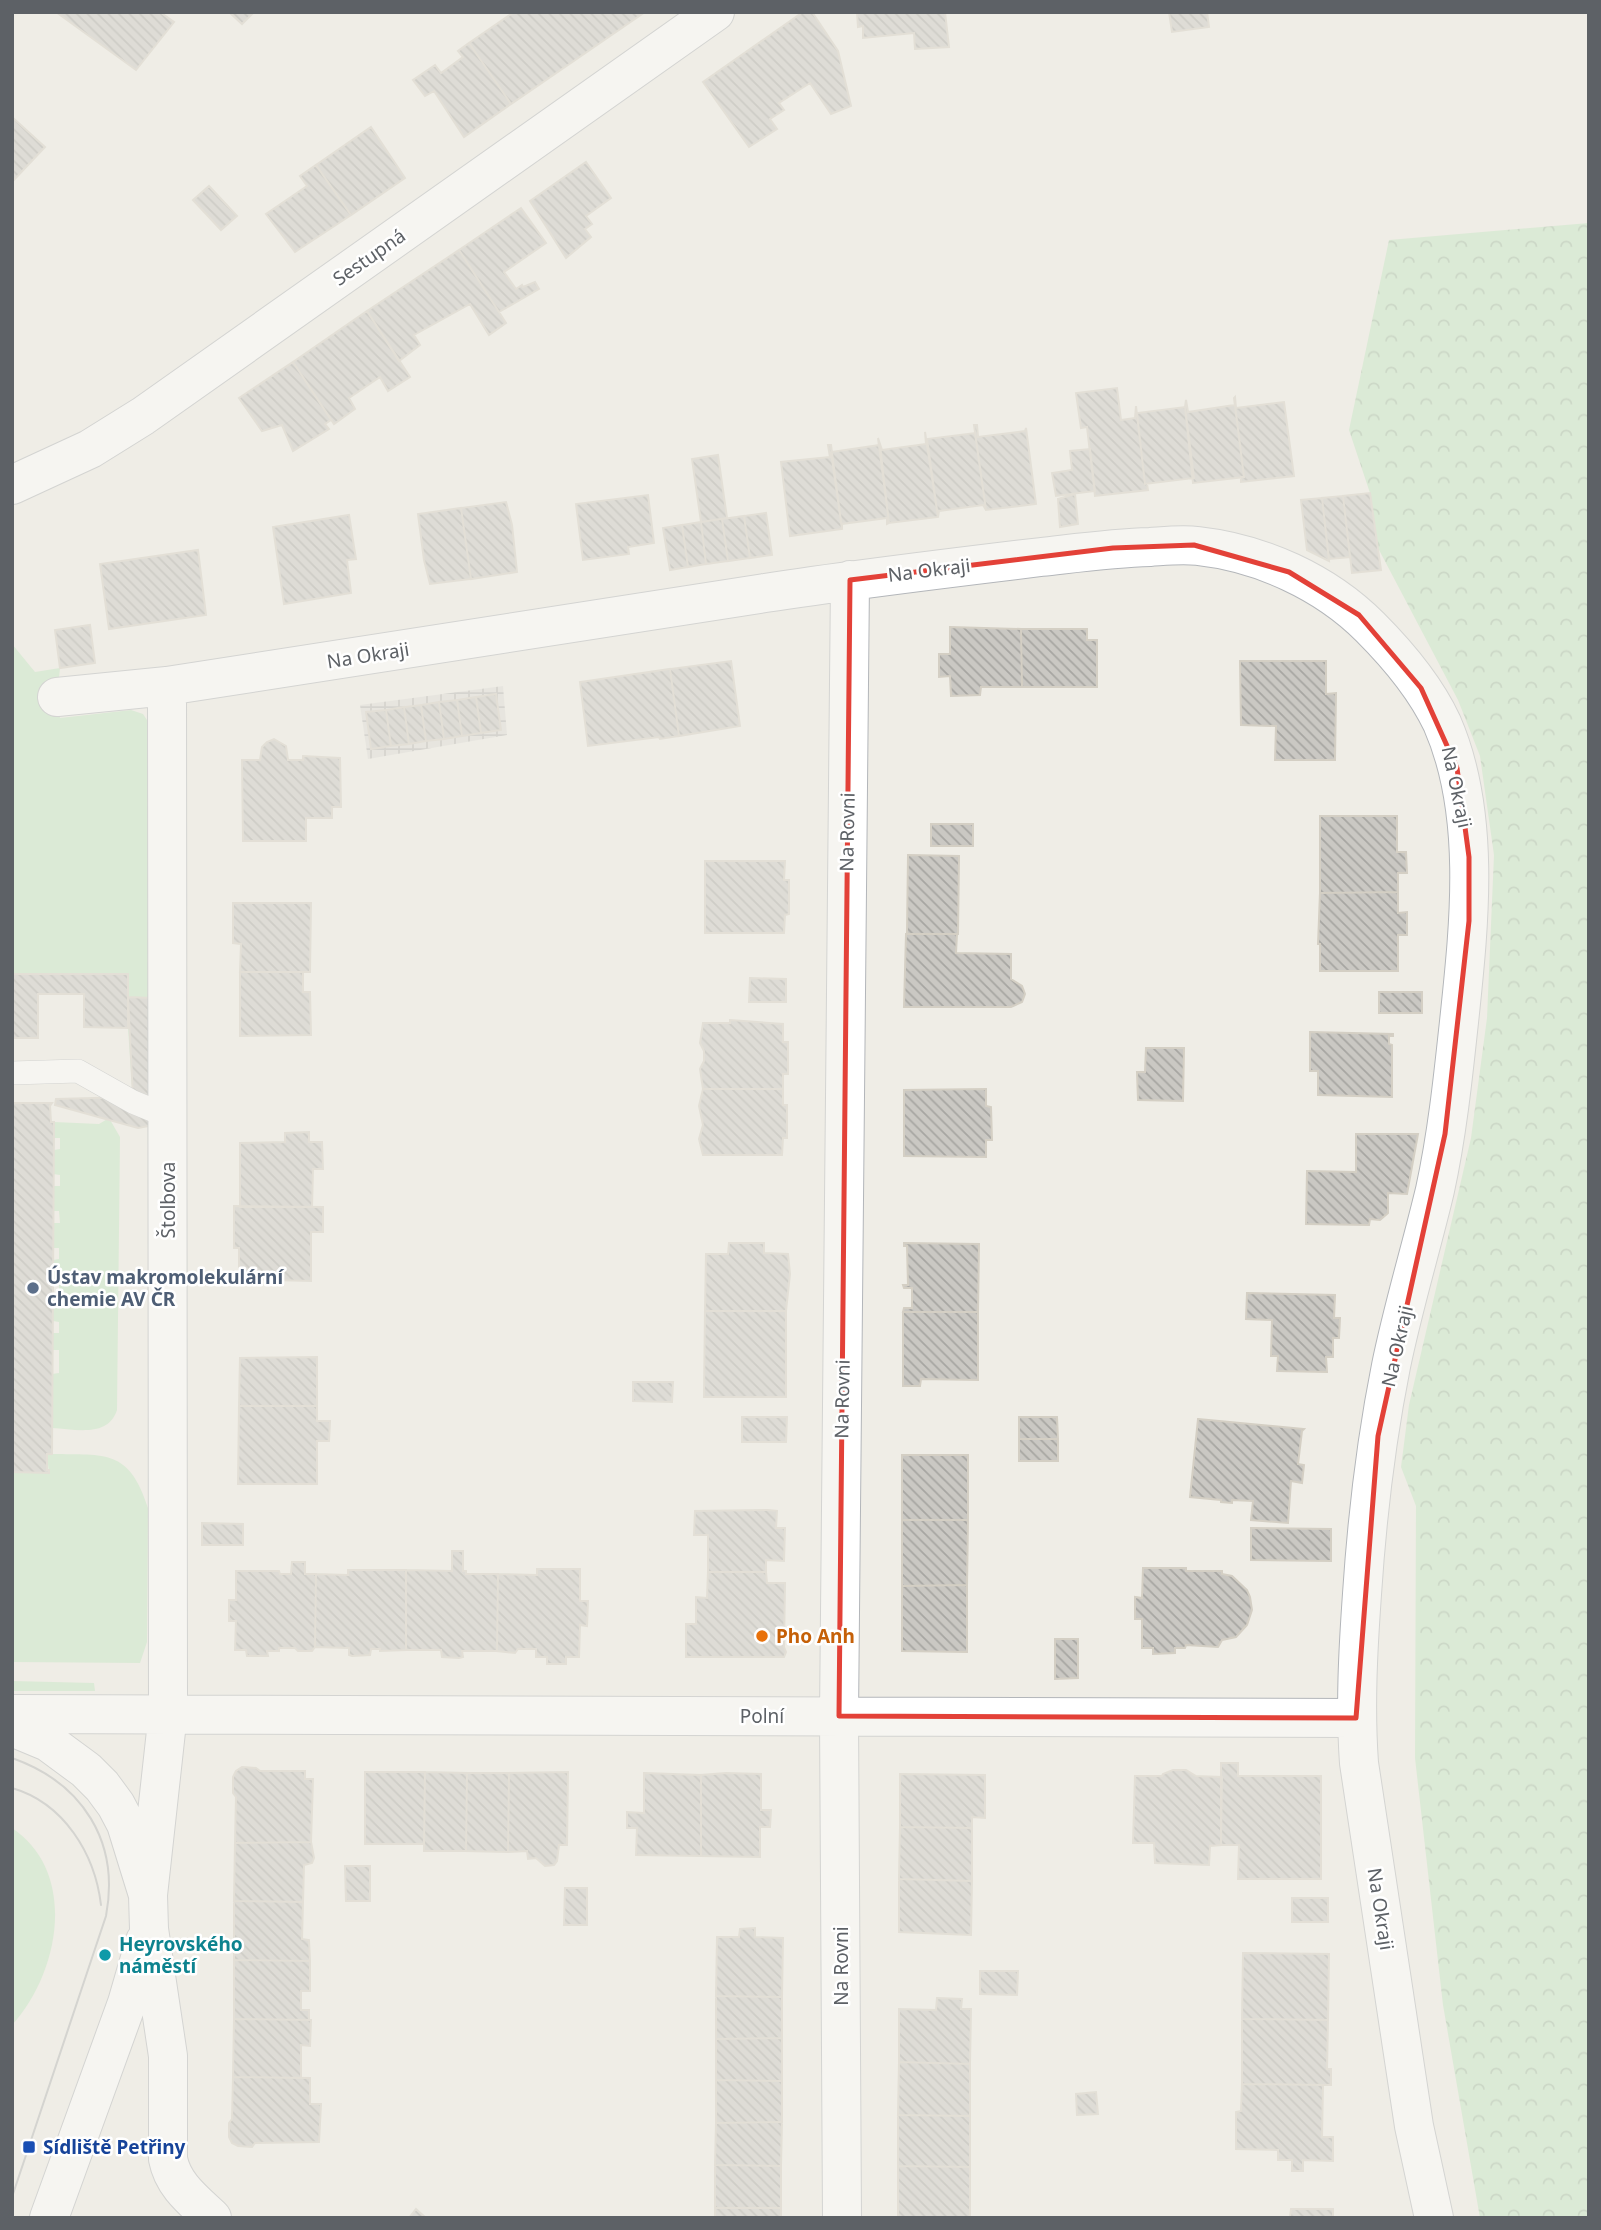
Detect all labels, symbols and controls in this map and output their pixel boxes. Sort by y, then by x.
street label: Sestupná [328,223,410,291]
street label: Na Okraji [886,552,972,588]
street label: Na Okraji [325,636,411,674]
street label: Na Okraji [1436,744,1478,830]
street label: Na Rovni [833,792,861,872]
street label: Štolbova [155,1162,181,1238]
place label: Ústav makromolekulární chemie AV ČR [47,1264,284,1312]
marker: Ústav makromolekulární chemie AV ČR [25,1280,41,1296]
street label: Na Okraji [1375,1303,1419,1389]
street label: Na Rovni [828,1359,856,1439]
place label: Pho Anh [776,1623,855,1649]
marker: Pho Anh [754,1628,770,1644]
street label: Polní [740,1703,785,1729]
street label: Na Okraji [1362,1866,1400,1952]
street label: Na Rovni [828,1926,854,2006]
place label: Heyrovského náměstí [119,1931,243,1979]
marker: Heyrovského náměstí [97,1947,113,1963]
place label: Sídliště Petřiny [43,2134,185,2160]
marker: Sídliště Petřiny [21,2139,37,2155]

